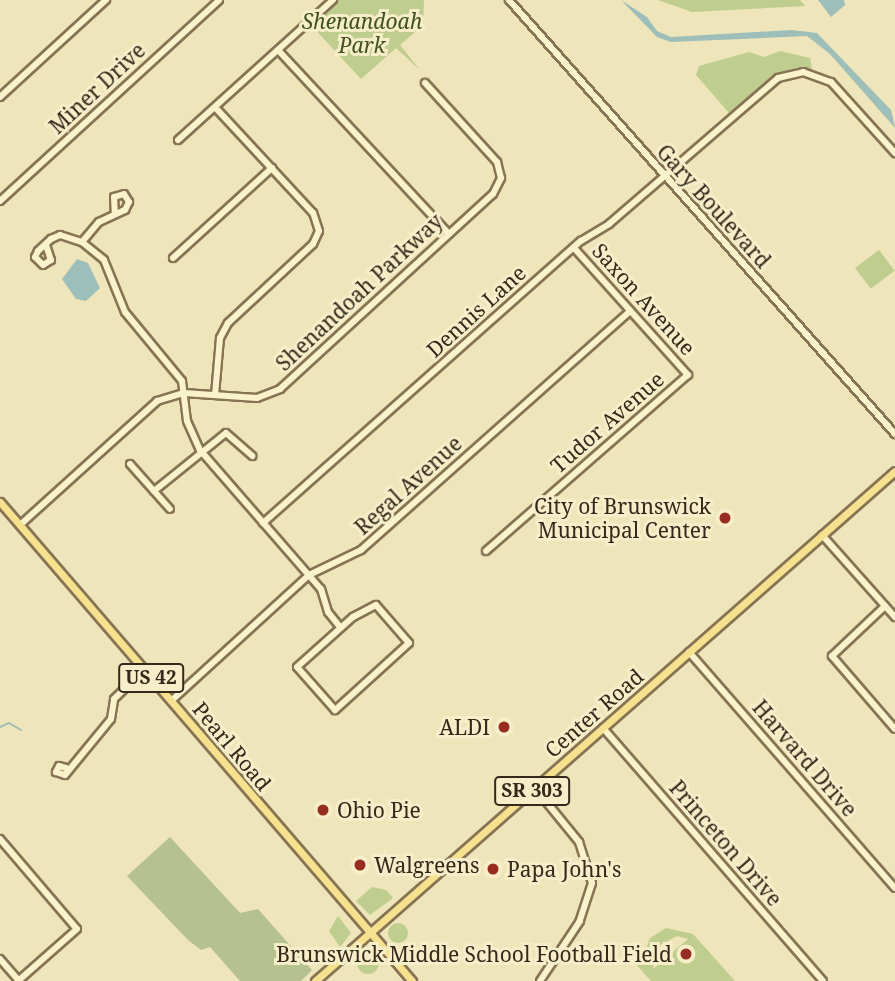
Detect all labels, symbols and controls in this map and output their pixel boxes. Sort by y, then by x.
park label: Shenandoah Park [302,8,422,58]
street label: Miner Drive [44,37,150,139]
street label: Gary Boulevard [652,139,776,273]
street label: Shenandoah Parkway [270,208,448,376]
street label: Saxon Avenue [587,238,701,360]
street label: Dennis Lane [421,260,531,362]
street label: Tudor Avenue [545,366,669,478]
street label: Regal Avenue [349,430,467,540]
place label: City of Brunswick Municipal Center [534,493,711,543]
marker: City of Brunswick Municipal Center [717,510,733,526]
road number: US 42 [118,663,184,694]
street label: Center Road [540,663,648,763]
street label: Harvard Drive [748,695,862,821]
street label: Pearl Road [188,696,276,796]
place label: ALDI [439,714,490,740]
marker: ALDI [496,719,512,735]
street label: Princeton Drive [665,775,787,911]
road number: SR 303 [494,776,570,806]
place label: Ohio Pie [337,797,421,823]
marker: Ohio Pie [315,802,331,818]
place label: Walgreens [374,852,480,878]
place label: Papa John's [507,856,621,882]
marker: Walgreens [352,857,368,873]
marker: Papa John's [485,861,501,877]
place label: Brunswick Middle School Football Field [276,941,672,967]
marker: Brunswick Middle School Football Field [678,946,694,962]

